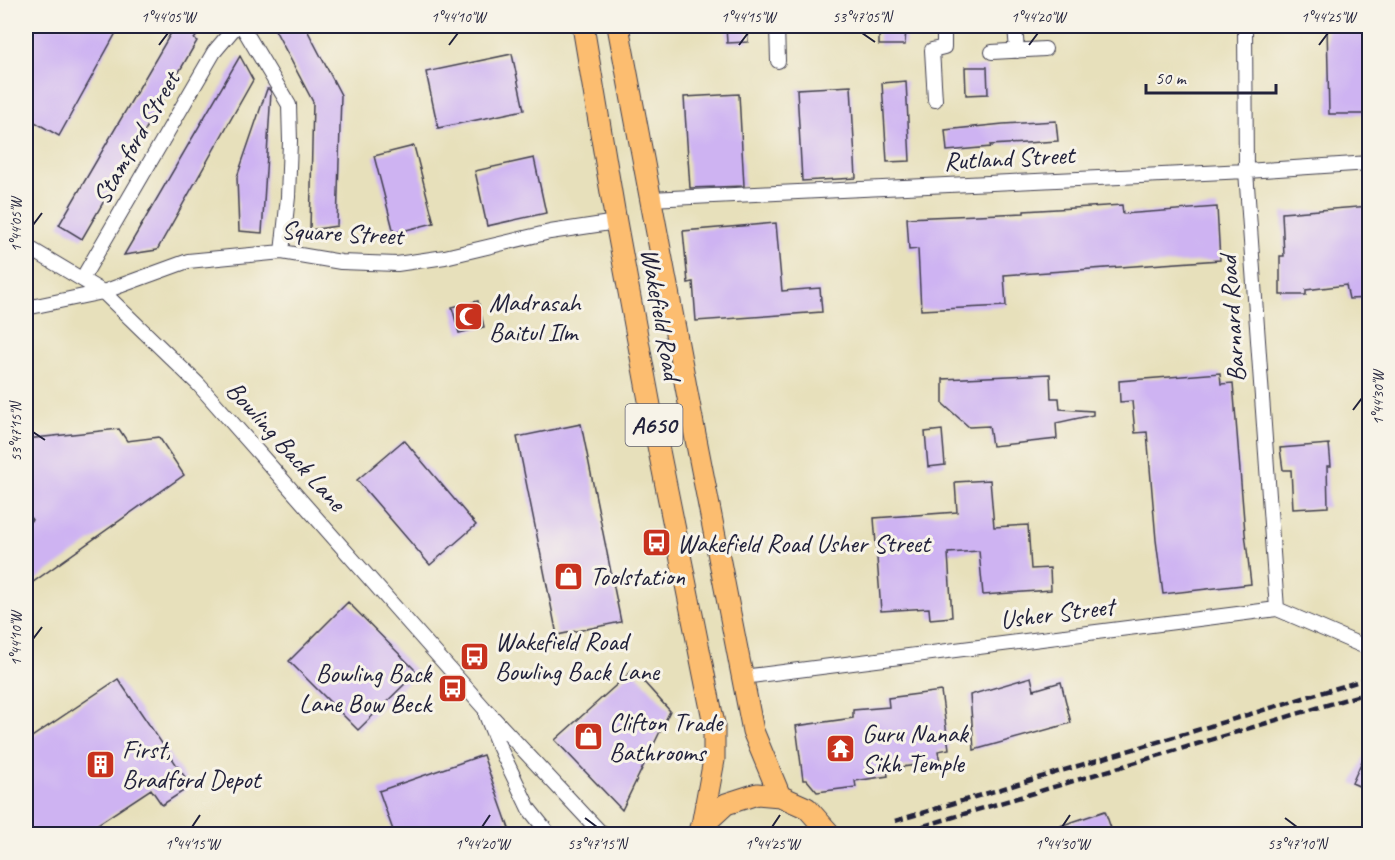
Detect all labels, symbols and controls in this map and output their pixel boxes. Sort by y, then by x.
text: 1°44'05"W [141,8,198,27]
text: 1°44'10"W [431,8,488,27]
text: 1°44'15"W [721,8,778,27]
text: 53°47'05"N [832,8,895,27]
text: 1°44'20"W [1011,8,1068,27]
text: 1°44'25"W [1301,8,1358,27]
scale bar [1146,57,1276,95]
street label: Stamford Street [85,64,188,210]
text: 50 m [1155,67,1188,89]
street label: Rutland Street [943,138,1077,178]
text: 1°44'05"W [7,195,26,252]
street label: Square Street [280,213,406,253]
street label: Wakefield Road [633,246,689,386]
street label: Barnard Road [1211,251,1253,383]
place label: Madrasah Baitul Ilm [489,286,583,349]
mosque icon: Madrasah Baitul Ilm [452,301,484,333]
text: 1°44'30"W [1369,368,1388,425]
street label: Bowling Back Lane [219,374,354,519]
text: 53°47'15"N [7,399,26,462]
road number: A650 [626,404,682,446]
bus stop icon: Wakefield Road Usher Street [640,527,672,559]
place label: Wakefield Road Usher Street [677,527,932,560]
shop icon: Toolstation [553,560,585,592]
place label: Toolstation [590,560,685,593]
street label: Usher Street [998,589,1119,636]
text: 1°44'10"W [7,609,26,666]
place label: Wakefield Road Bowling Back Lane [495,625,661,688]
bus stop icon: Wakefield Road Bowling Back Lane [458,640,490,672]
place label: Bowling Back Lane Bow Beck [299,657,434,720]
bus stop icon: Bowling Back Lane Bow Beck [436,672,468,704]
place label: Clifton Trade Bathrooms [609,706,725,769]
place label: Guru Nanak Sikh Temple [862,717,970,780]
shop icon: Clifton Trade Bathrooms [572,721,604,753]
temple icon: Guru Nanak Sikh Temple [825,732,857,764]
place label: First, Bradford Depot [122,733,262,796]
building icon: First, Bradford Depot [85,748,117,780]
text: 1°44'15"W [165,835,222,854]
text: 1°44'20"W [455,835,512,854]
text: 53°47'15"N [567,835,630,854]
text: 1°44'25"W [745,835,802,854]
text: 1°44'30"W [1035,835,1092,854]
text: 53°47'10"N [1267,835,1330,854]

